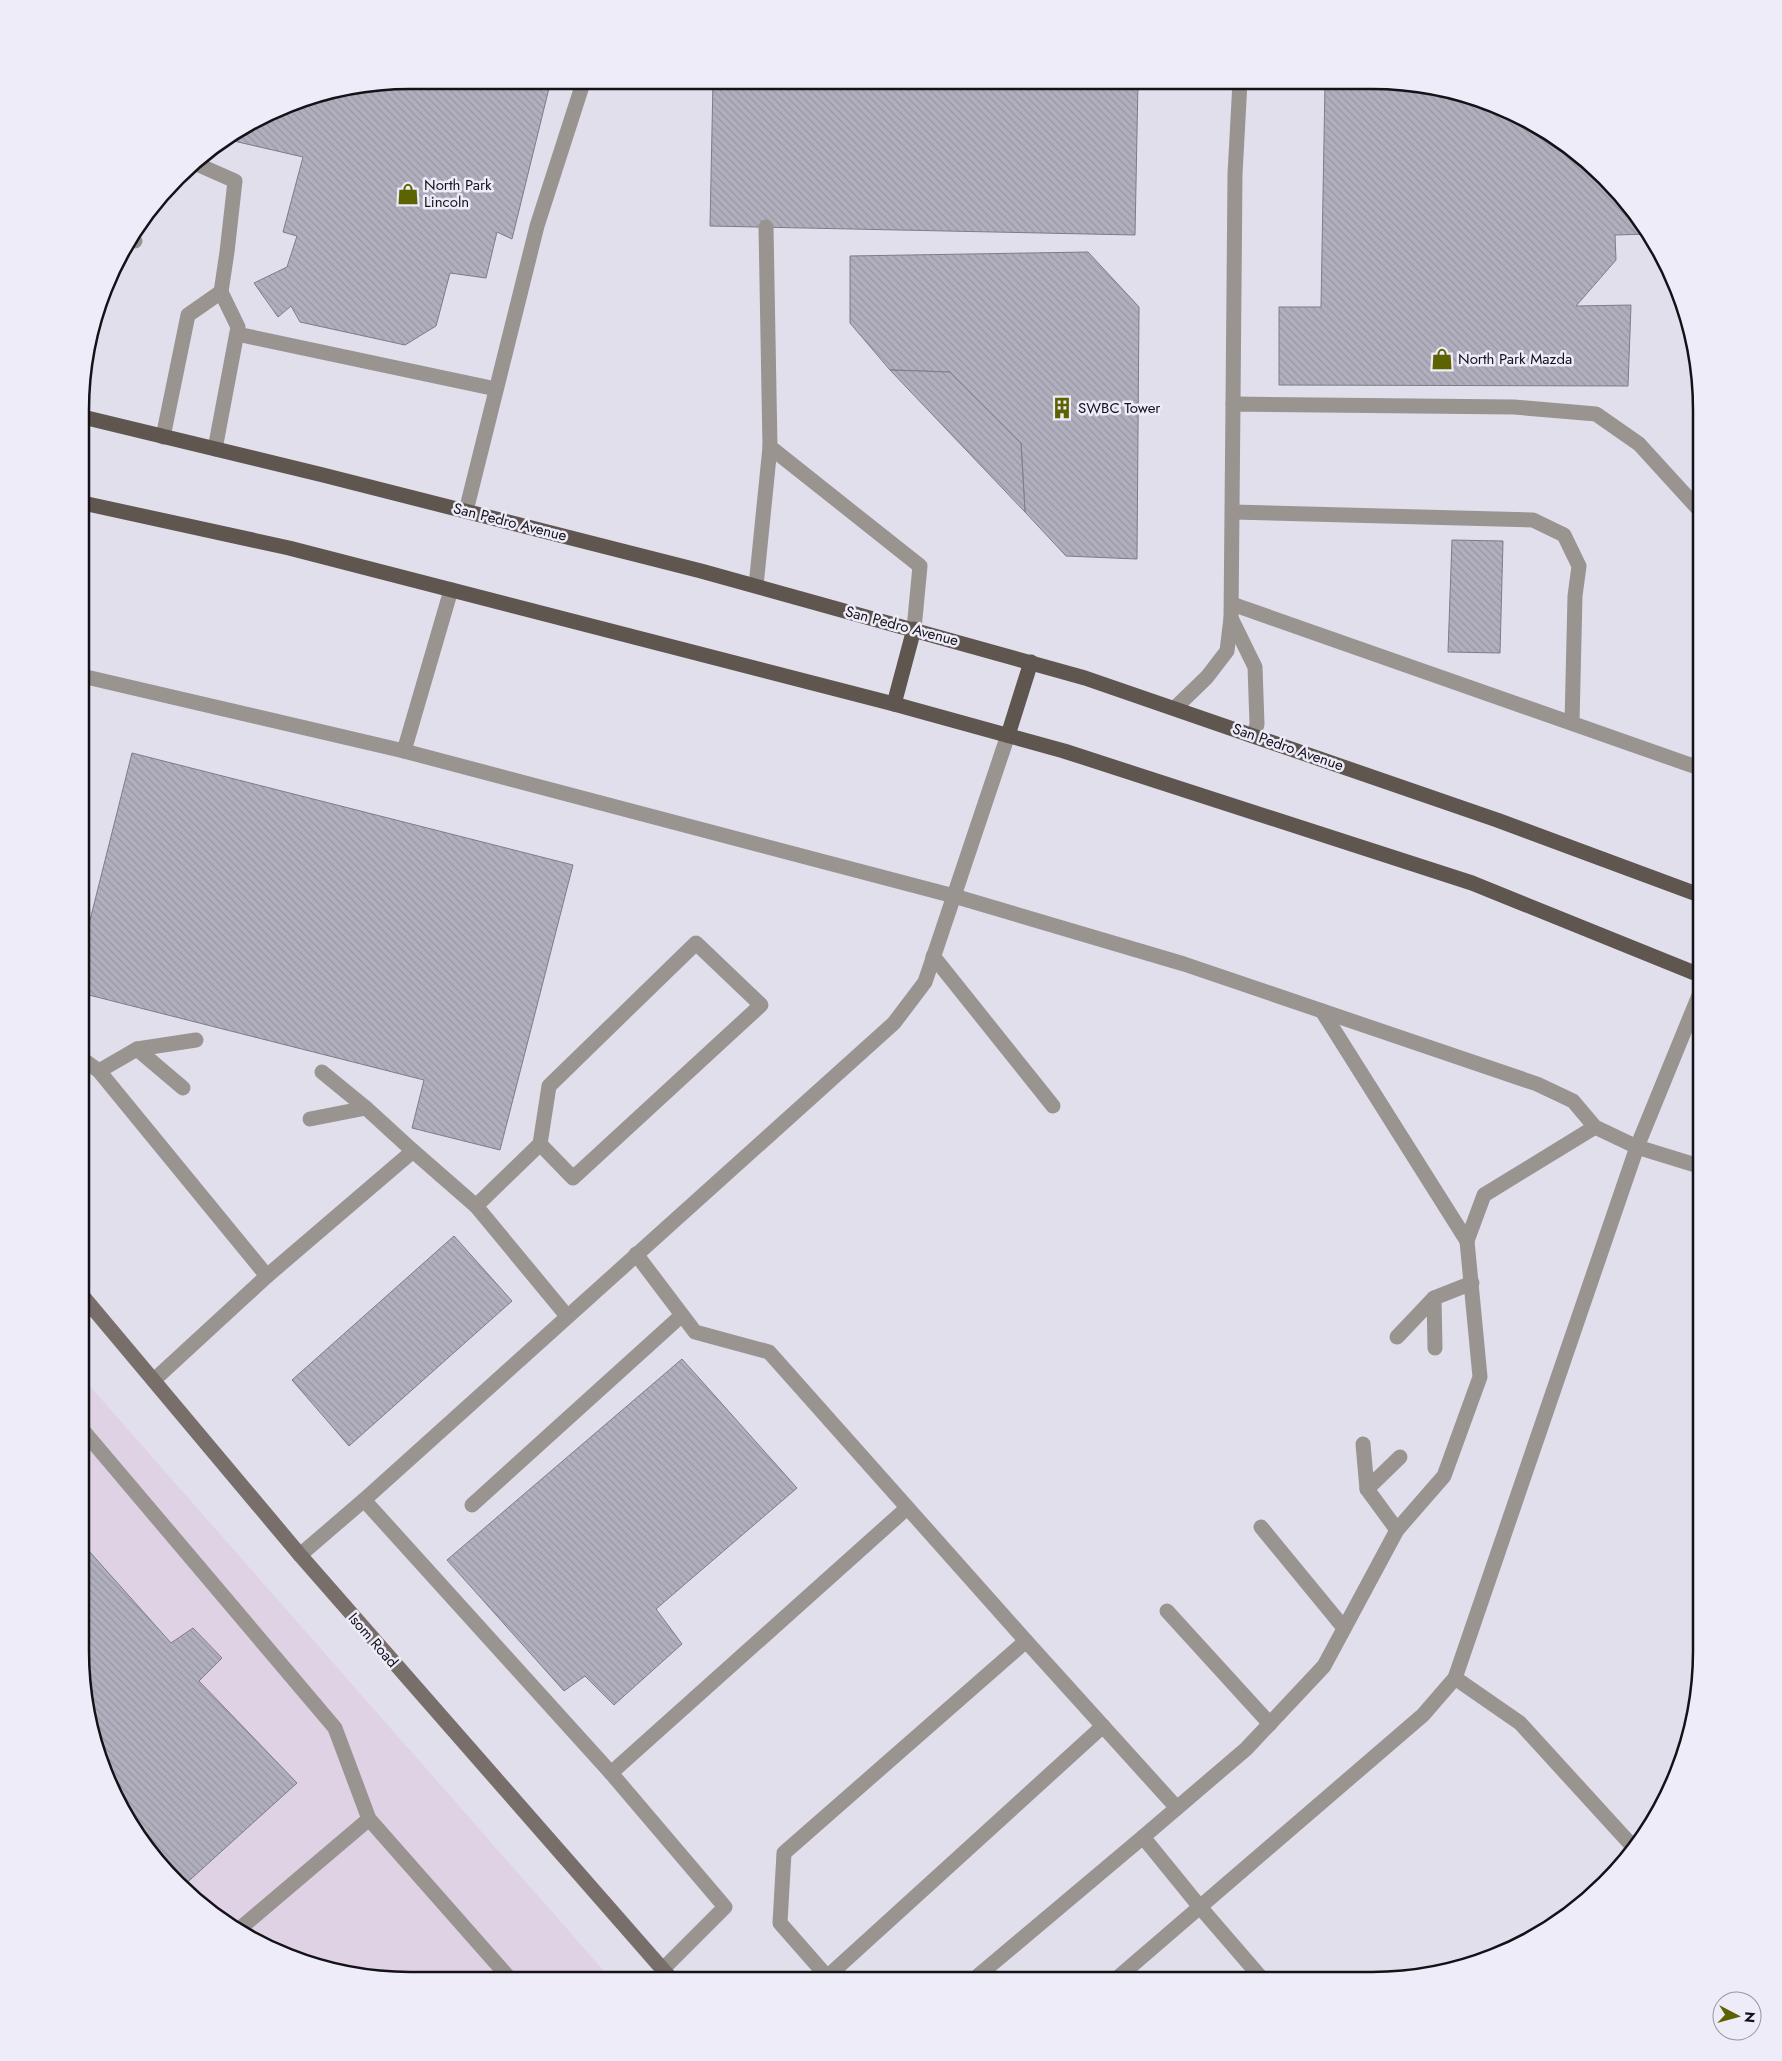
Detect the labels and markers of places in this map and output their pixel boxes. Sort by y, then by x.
place label: North Park Lincoln [424,174,492,213]
shop icon: North Park Lincoln [395,181,421,207]
shop icon: North Park Mazda [1429,346,1455,372]
place label: North Park Mazda [1458,348,1572,370]
building icon: SWBC Tower [1049,395,1075,421]
place label: SWBC Tower [1078,397,1161,419]

